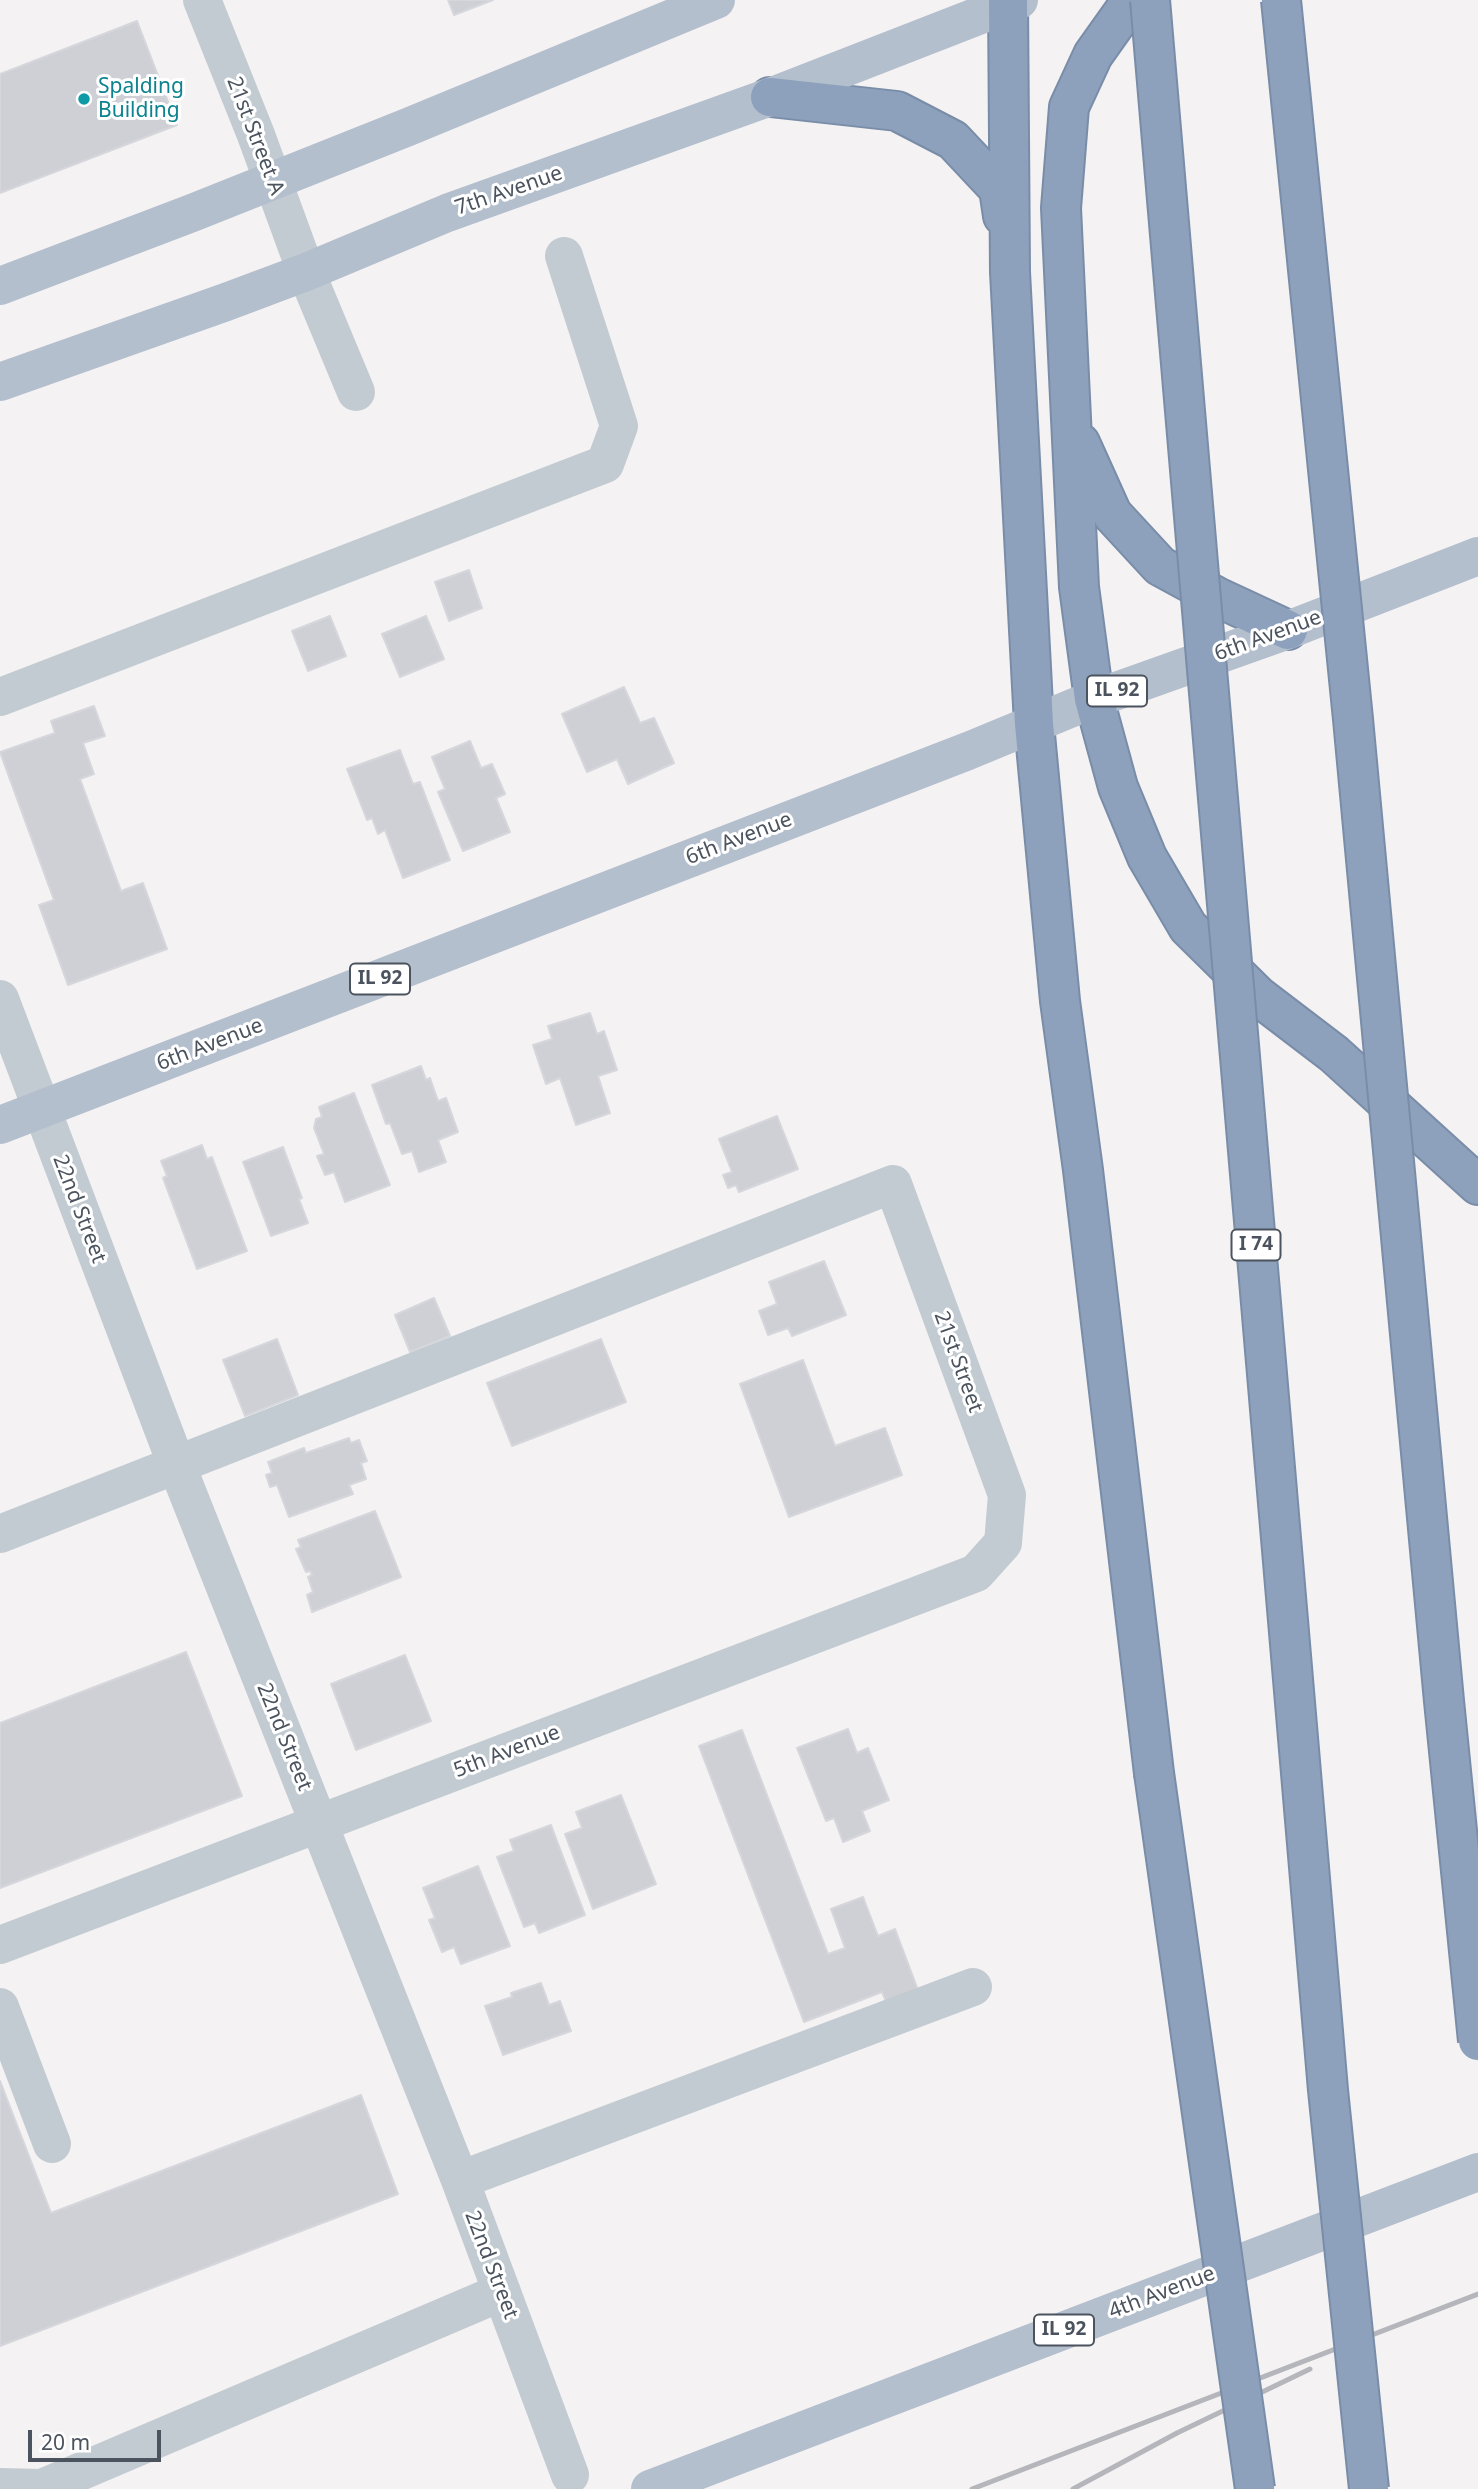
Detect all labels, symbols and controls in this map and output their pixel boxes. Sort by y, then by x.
street label: 21st Street A [221,73,289,199]
place label: Spalding Building [98,74,184,124]
marker: Spalding Building [76,91,92,107]
street label: 7th Avenue [452,161,566,221]
street label: 6th Avenue [1211,605,1325,667]
road number: IL 92 [1087,676,1147,706]
street label: 6th Avenue [682,807,796,871]
road number: IL 92 [350,964,410,995]
street label: 6th Avenue [153,1013,267,1077]
street label: 22nd Street [47,1151,111,1267]
road number: I 74 [1232,1230,1280,1260]
street label: 21st Street [928,1308,988,1416]
street label: 22nd Street [251,1679,317,1795]
street label: 5th Avenue [450,1720,564,1784]
street label: 22nd Street [459,2207,523,2323]
street label: 4th Avenue [1105,2261,1219,2325]
road number: IL 92 [1034,2314,1094,2346]
scale bar [32,2416,164,2460]
text: 20 m [41,2428,90,2456]

